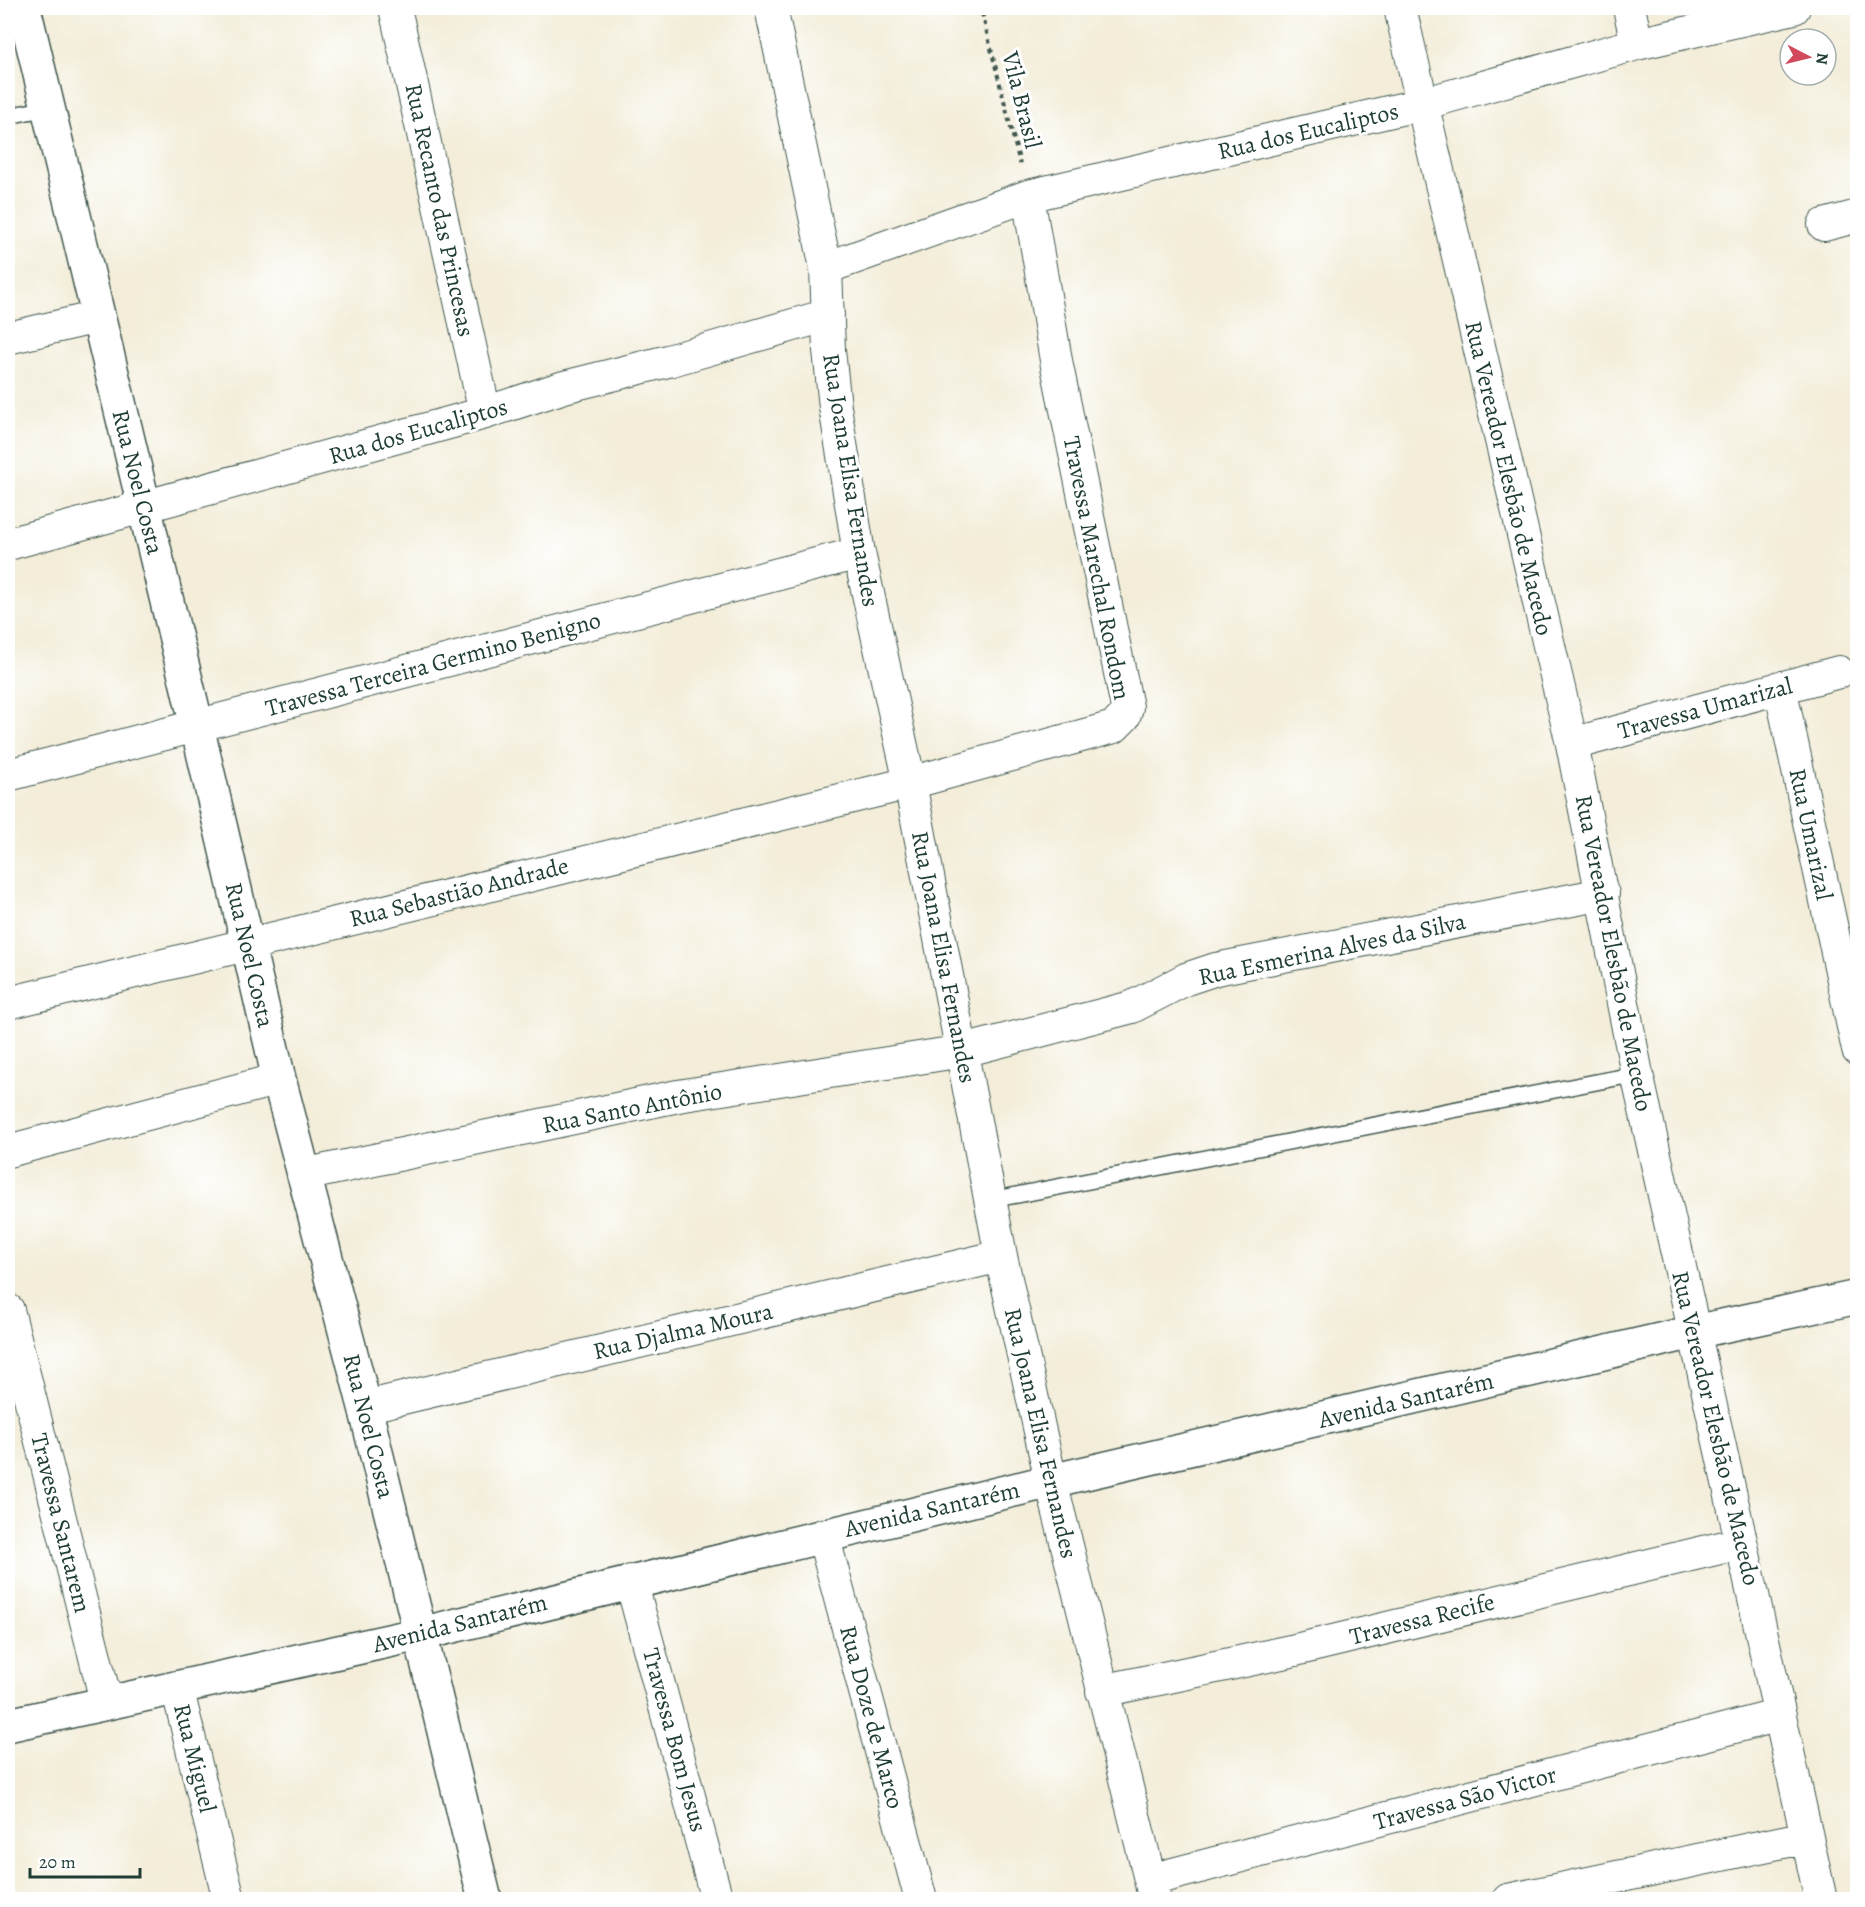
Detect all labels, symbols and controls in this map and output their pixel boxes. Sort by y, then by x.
north arrow [1778,27,1838,87]
street label: Vila Brasil [994,47,1050,152]
text: N [1810,52,1834,66]
street label: Rua Recanto das Princesas [398,80,482,340]
street label: Rua dos Eucaliptos [1214,95,1402,167]
street label: Rua Vereador Elesbão de Macedo [1457,318,1561,638]
street label: Rua Joana Elisa Fernandes [815,351,887,609]
street label: Rua dos Eucaliptos [325,390,511,472]
street label: Rua Noel Costa [105,406,172,559]
street label: Travessa Marechal Rondom [1056,433,1138,703]
street label: Travessa Terceira Germino Benigno [262,604,604,724]
street label: Travessa Umarizal [1614,669,1796,747]
street label: Rua Umarizal [1781,765,1841,903]
street label: Rua Vereador Elesbão de Macedo [1568,792,1660,1114]
street label: Rua Joana Elisa Fernandes [904,828,984,1086]
street label: Rua Sebastião Andrade [346,849,572,935]
street label: Rua Noel Costa [218,879,282,1032]
street label: Rua Esmerina Alves da Silva [1195,905,1469,993]
street label: Rua Santo Antônio [539,1075,725,1141]
street label: Rua Vereador Elesbão de Macedo [1664,1268,1768,1588]
street label: Rua Djalma Moura [590,1295,777,1367]
street label: Rua Joana Elisa Fernandes [997,1305,1085,1561]
street label: Rua Noel Costa [336,1350,403,1503]
street label: Avenida Santarém [1314,1364,1497,1436]
street label: Travessa Santarem [23,1430,99,1616]
street label: Avenida Santarém [840,1473,1023,1545]
street label: Avenida Santarém [368,1586,551,1660]
street label: Travessa Recife [1346,1586,1498,1652]
street label: Rua Doze de Marco [832,1622,912,1812]
street label: Travessa Bom Jesus [635,1645,715,1835]
street label: Rua Miguel [166,1700,224,1816]
street label: Travessa São Victor [1370,1758,1560,1838]
scale bar [30,1841,140,1879]
text: 20 m [39,1850,76,1874]

